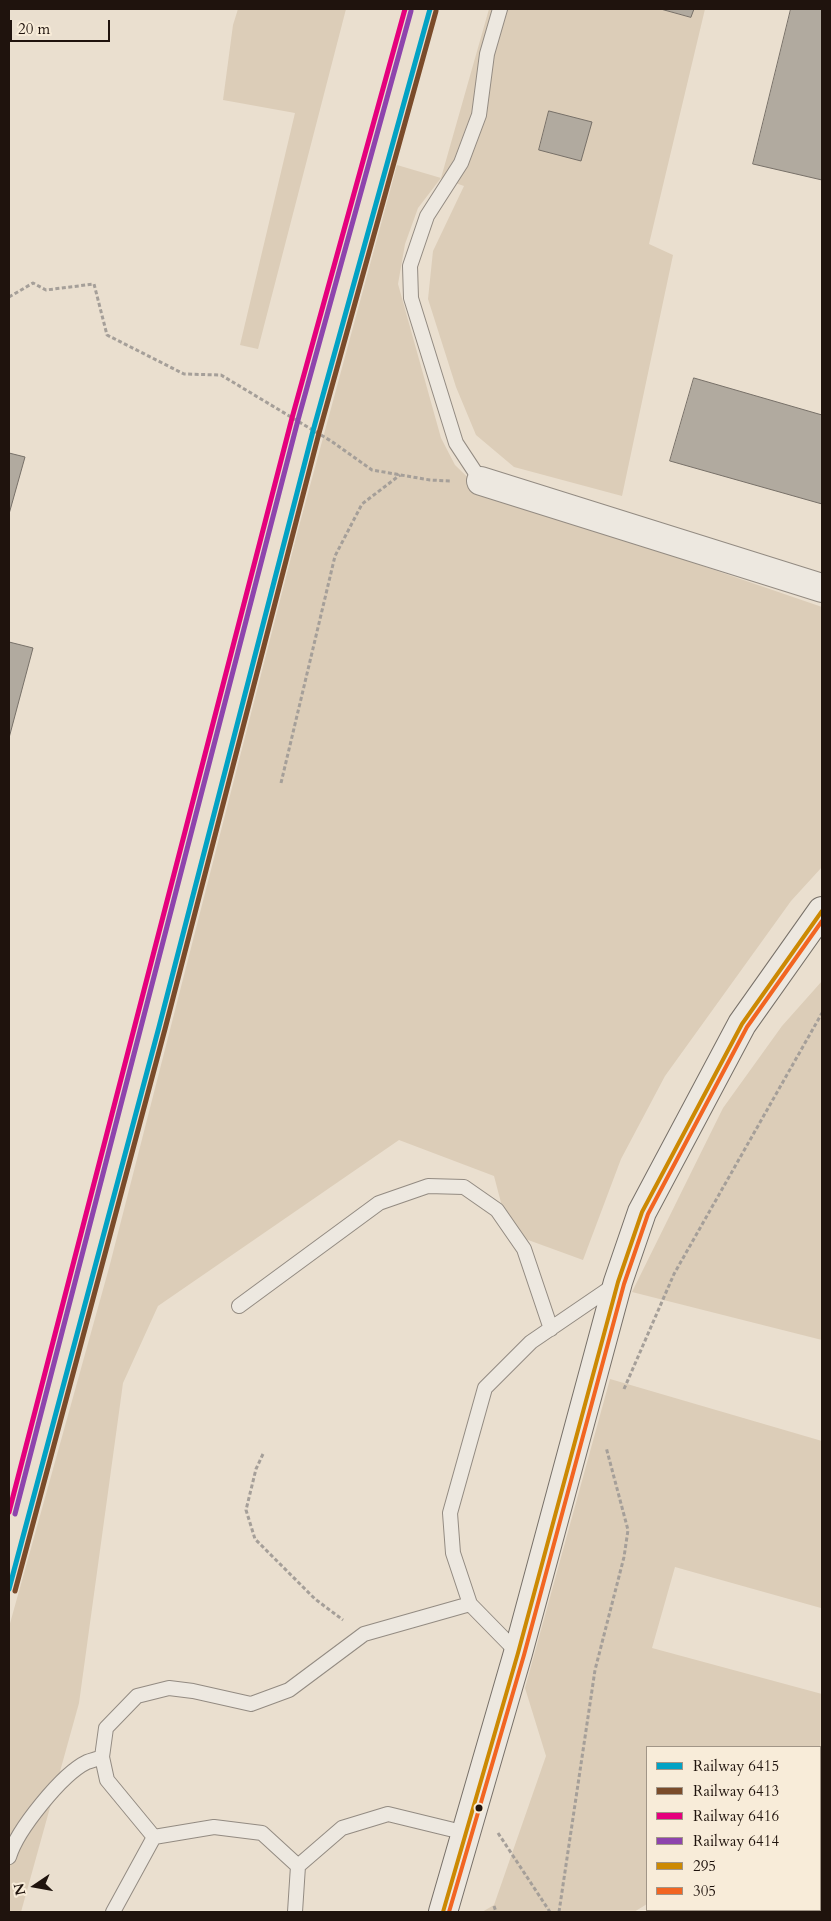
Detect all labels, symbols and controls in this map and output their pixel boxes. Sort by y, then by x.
scale bar [12,10,112,42]
text: 20 m [18,19,50,39]
legend [646,1746,821,1911]
text: Railway 6415 [693,1756,779,1776]
text: Railway 6413 [693,1781,779,1801]
unlabelled marker [474,1803,484,1813]
text: Railway 6416 [693,1806,779,1826]
text: Railway 6414 [693,1831,779,1851]
text: 295 [693,1856,716,1876]
north arrow [10,1861,60,1911]
text: N [9,1881,30,1897]
text: 305 [693,1881,716,1901]

